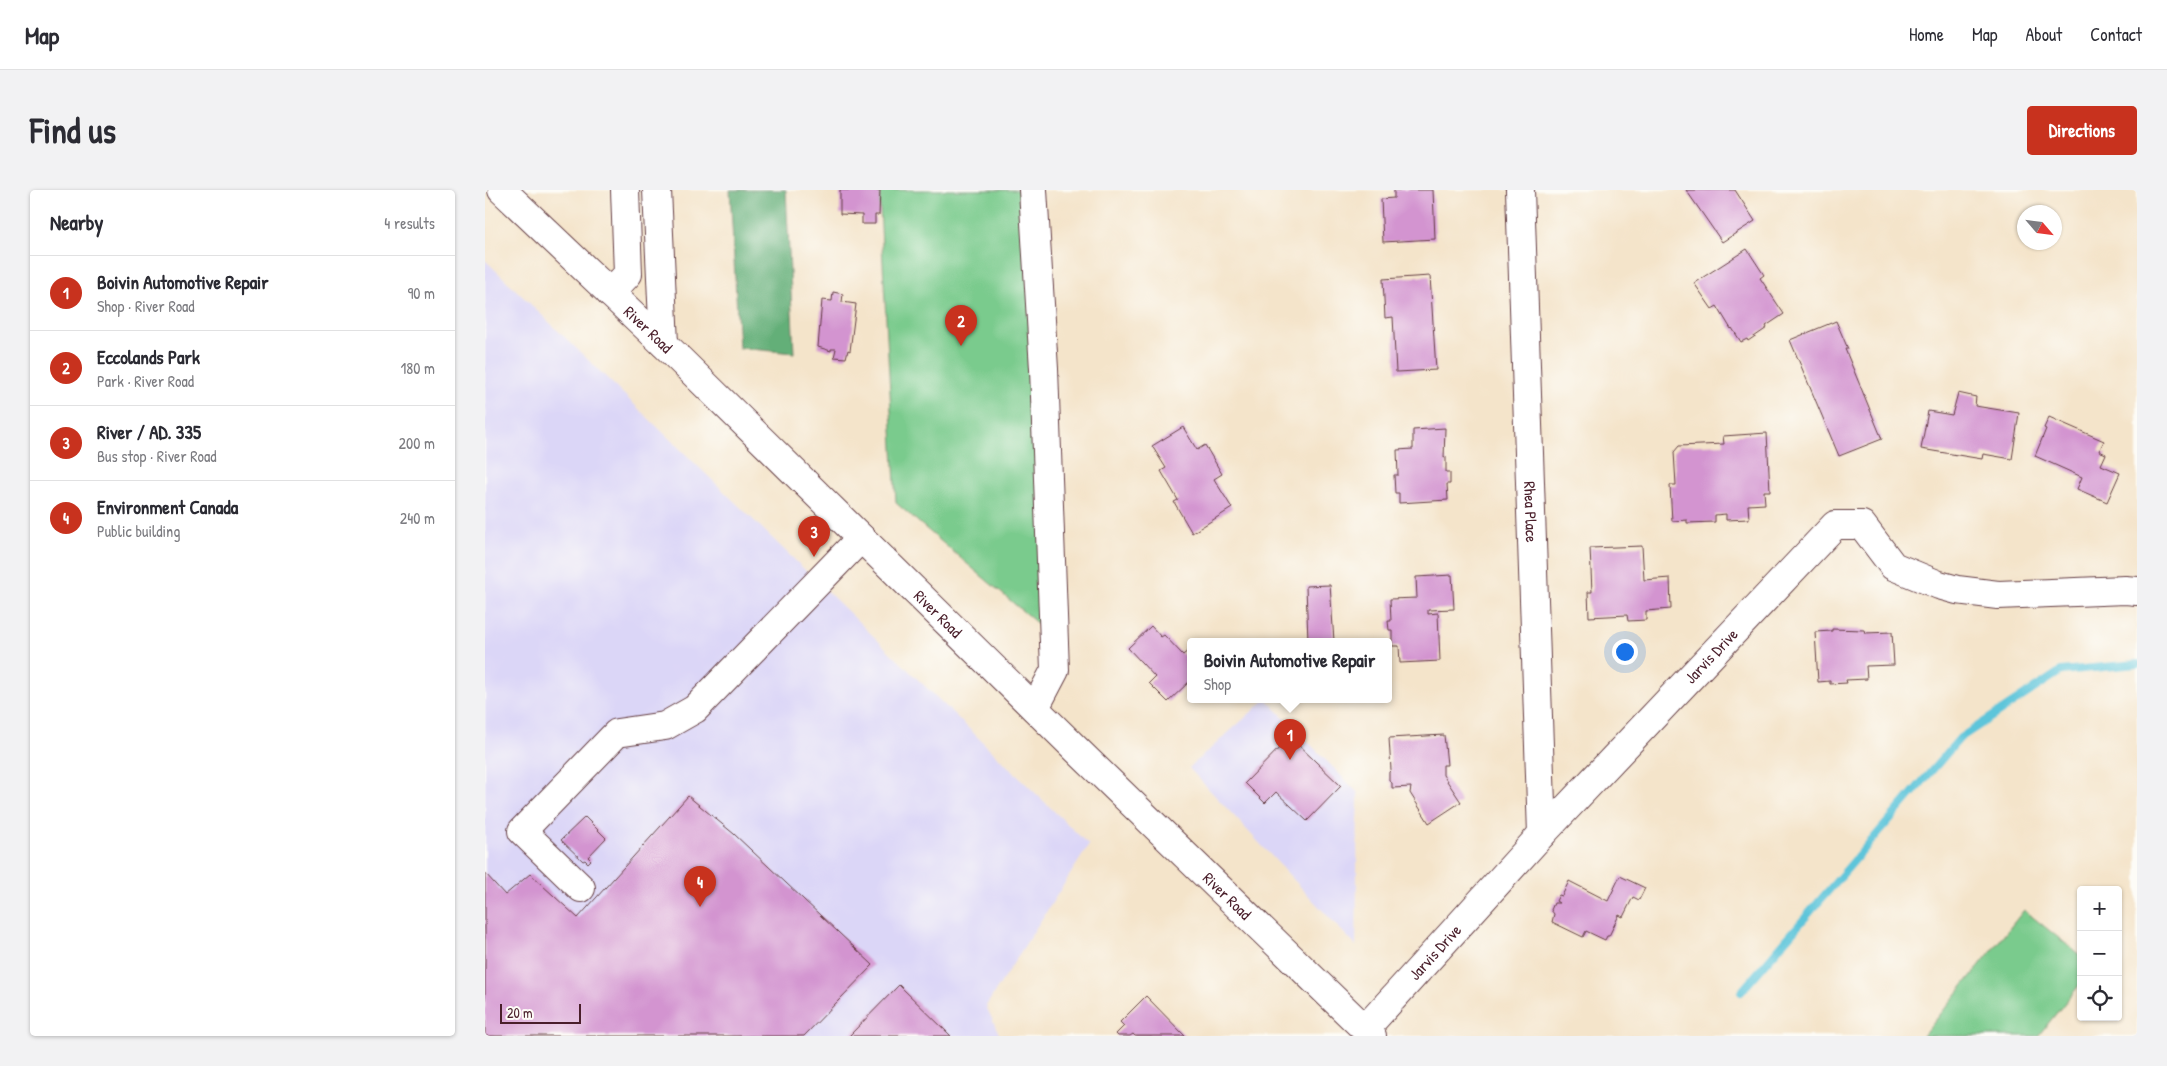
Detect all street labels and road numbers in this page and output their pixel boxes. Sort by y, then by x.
street label: River Road [619,301,678,358]
street label: Rhea Place [1519,481,1543,543]
street label: River Road [909,585,967,642]
street label: Jarvis Drive [1680,623,1743,688]
street label: River Road [1198,867,1256,924]
street label: Jarvis Drive [1404,919,1466,985]

